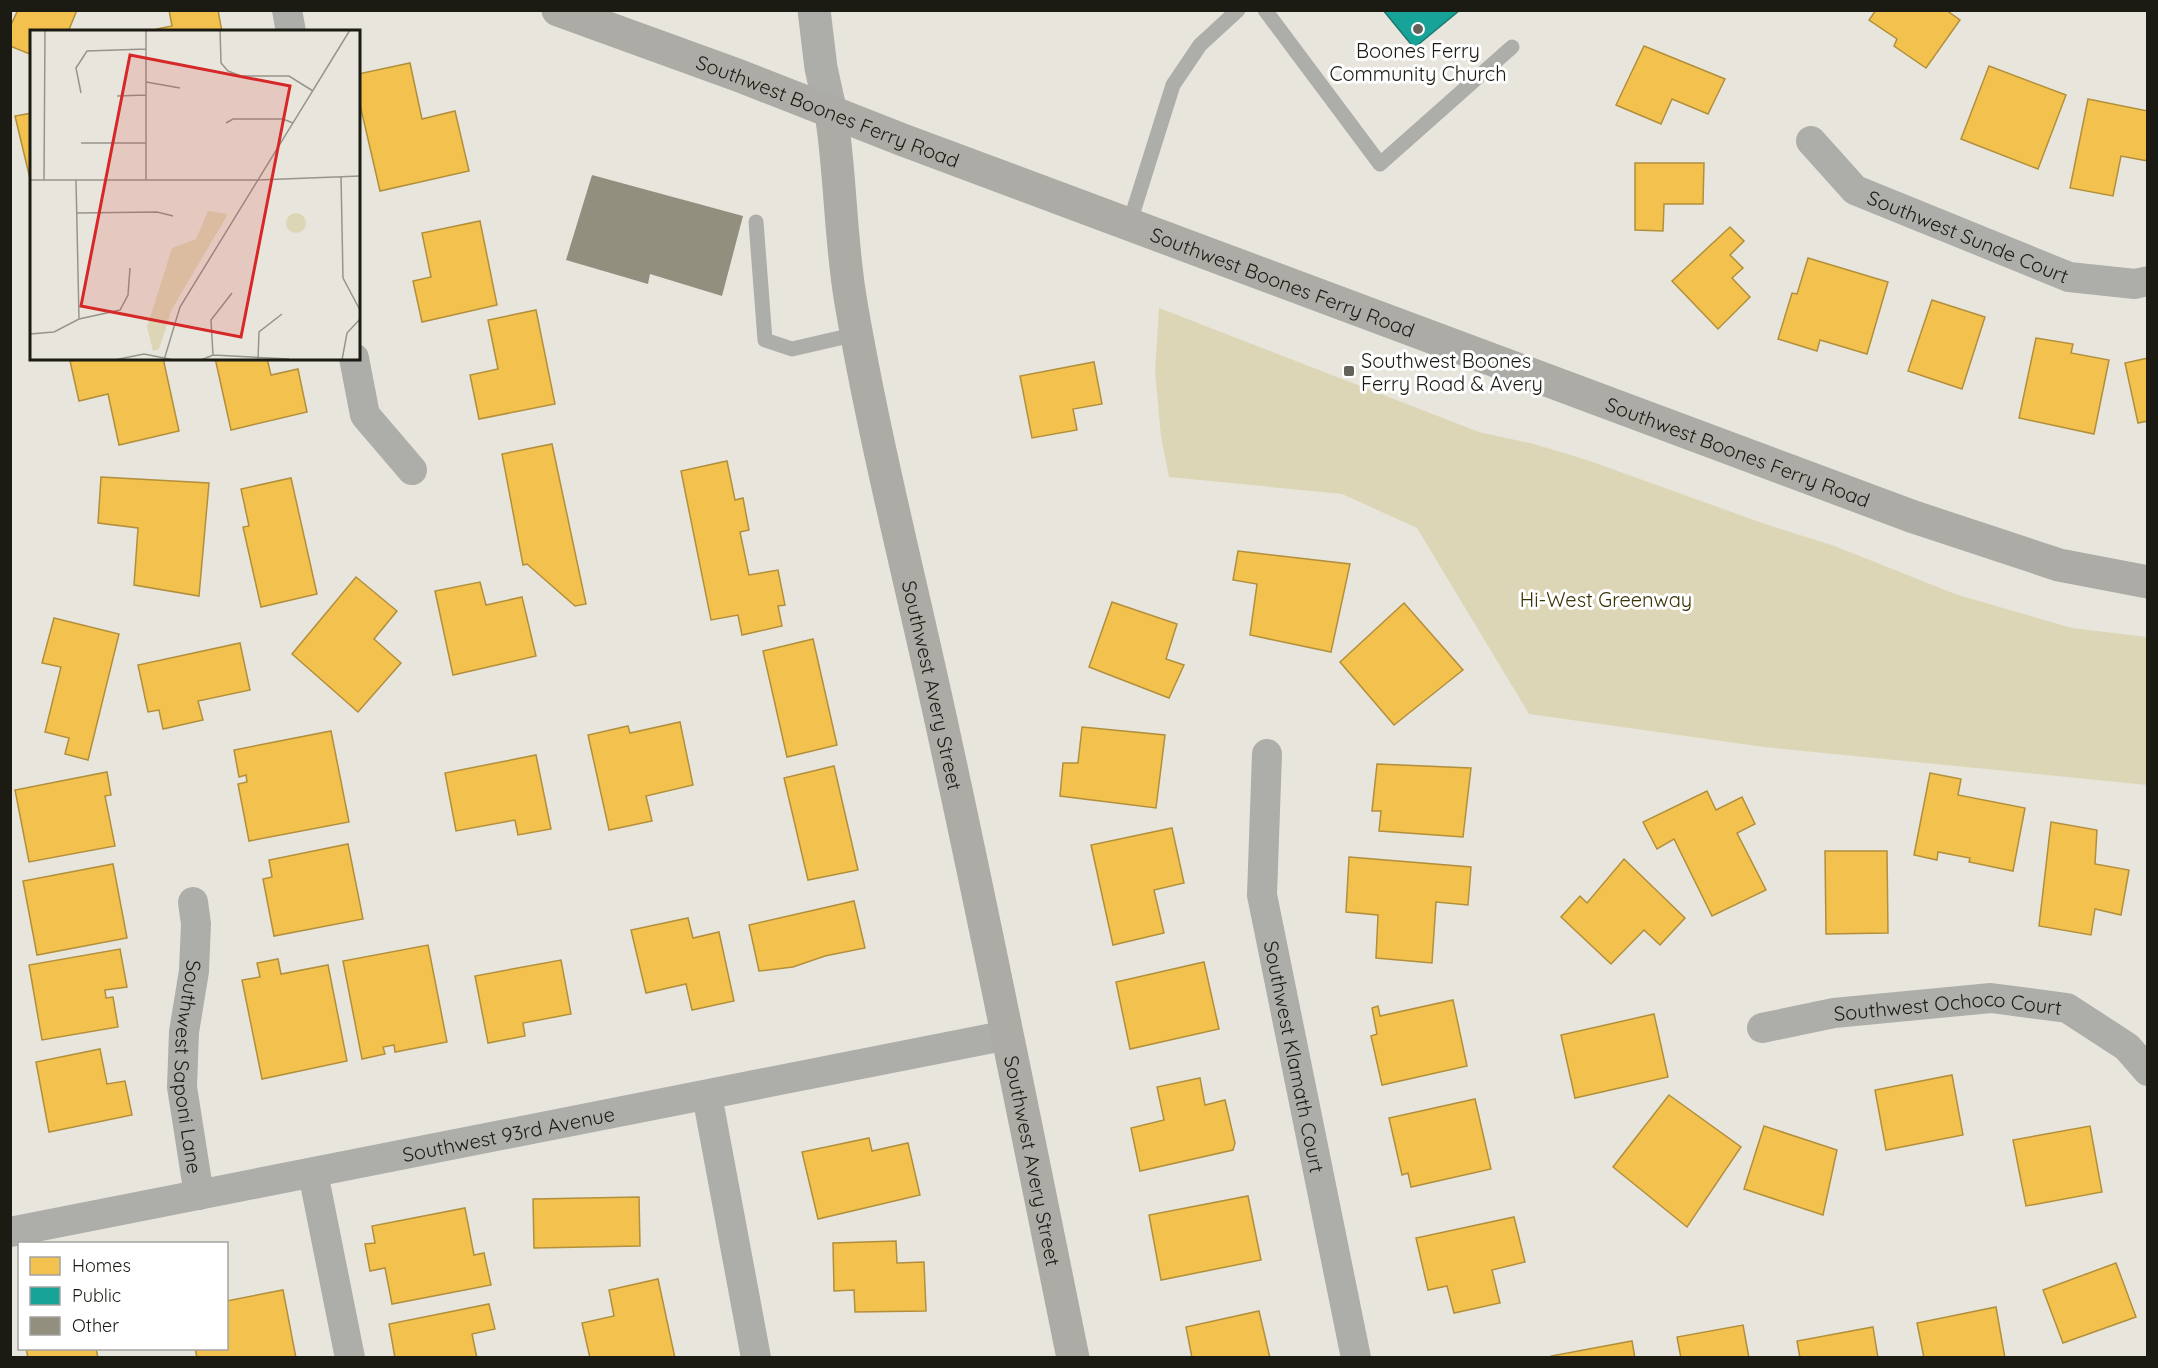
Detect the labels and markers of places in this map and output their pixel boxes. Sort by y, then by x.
marker: Boones Ferry Community Church [1411,22,1425,36]
place label: Boones Ferry Community Church [1329,38,1507,86]
place label: Southwest Boones Ferry Road & Avery [1361,348,1543,396]
marker: Southwest Boones Ferry Road & Avery [1342,364,1356,378]

